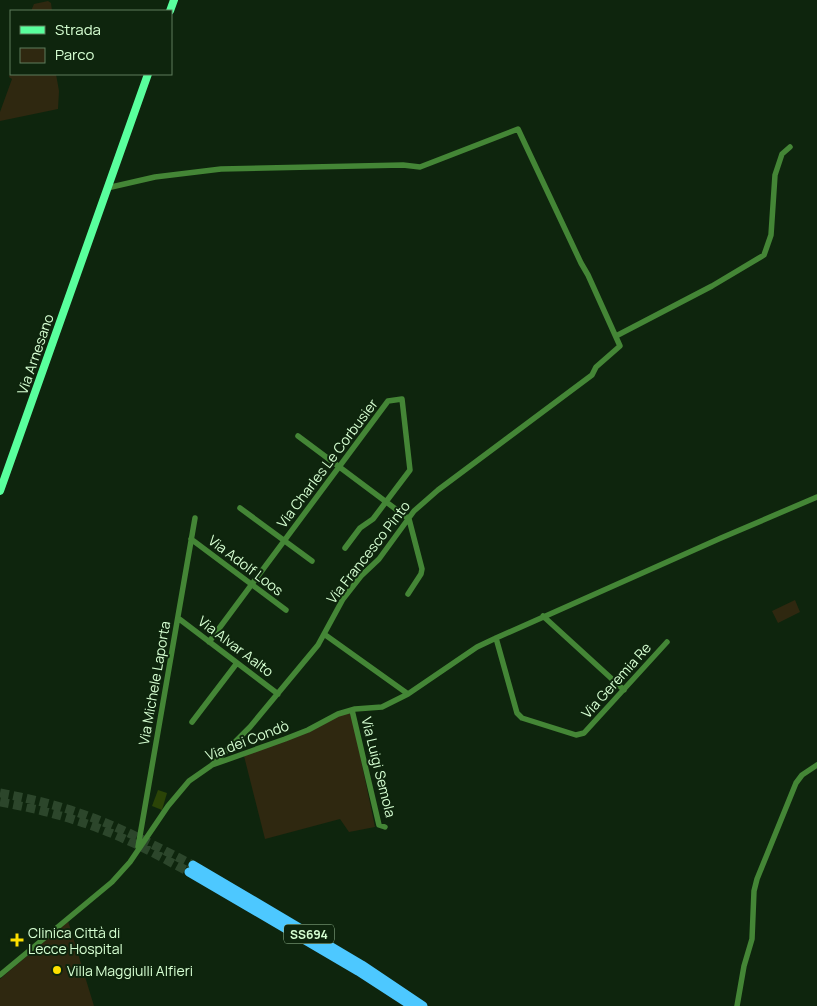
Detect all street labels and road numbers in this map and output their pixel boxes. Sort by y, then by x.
street label: Via Arnesano [12,311,58,397]
street label: Via Charles Le Corbusier [272,395,382,531]
street label: Via Francesco Pinto [322,497,414,607]
street label: Via Adolf Loos [205,530,287,600]
street label: Via Alvar Aalto [194,611,278,681]
street label: Via Michele Laporta [134,620,174,746]
street label: Via Geremia Re [577,638,655,722]
street label: Via dei Condò [203,715,291,765]
street label: Via Luigi Semola [357,715,401,819]
road number: SS694 [284,924,334,944]

